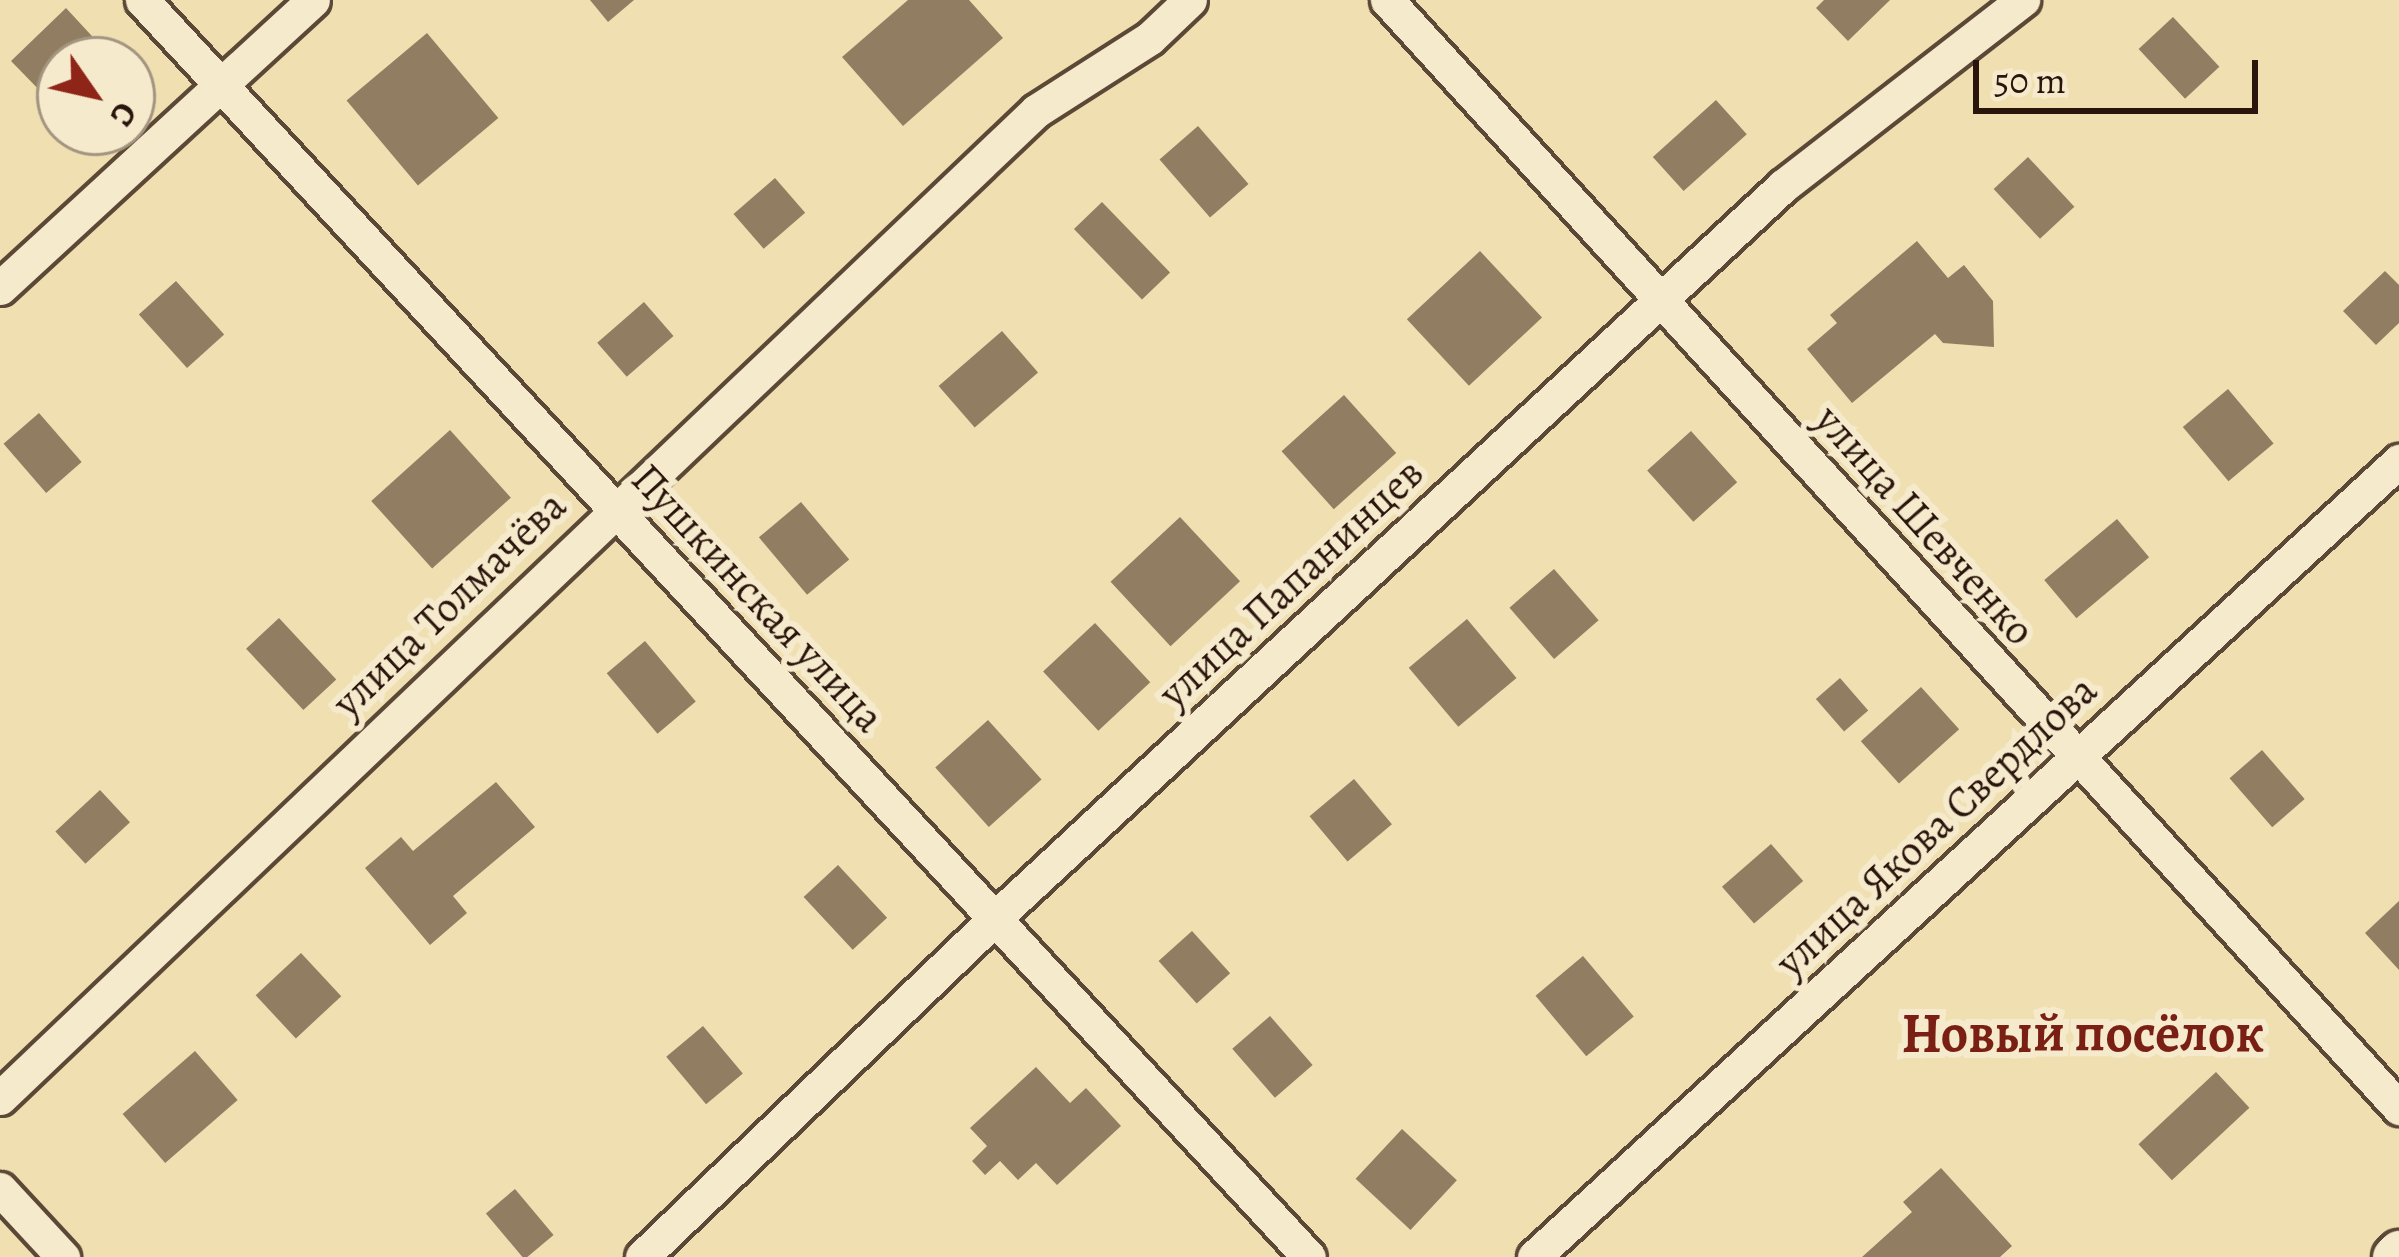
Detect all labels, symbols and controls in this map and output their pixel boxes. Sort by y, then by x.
north arrow [36,36,156,156]
scale bar [1979,36,2264,110]
text: 50 m [1994,56,2066,105]
text: С [99,94,148,136]
street label: улица Шевченко [1804,395,2046,655]
street label: улица Папанинцев [1148,448,1434,718]
street label: Пушкинская улица [621,454,895,742]
street label: улица Толмачёва [322,480,576,728]
street label: улица Якова Свердлова [1765,665,2107,987]
district label: Новый посёлок [1902,1001,2264,1065]

